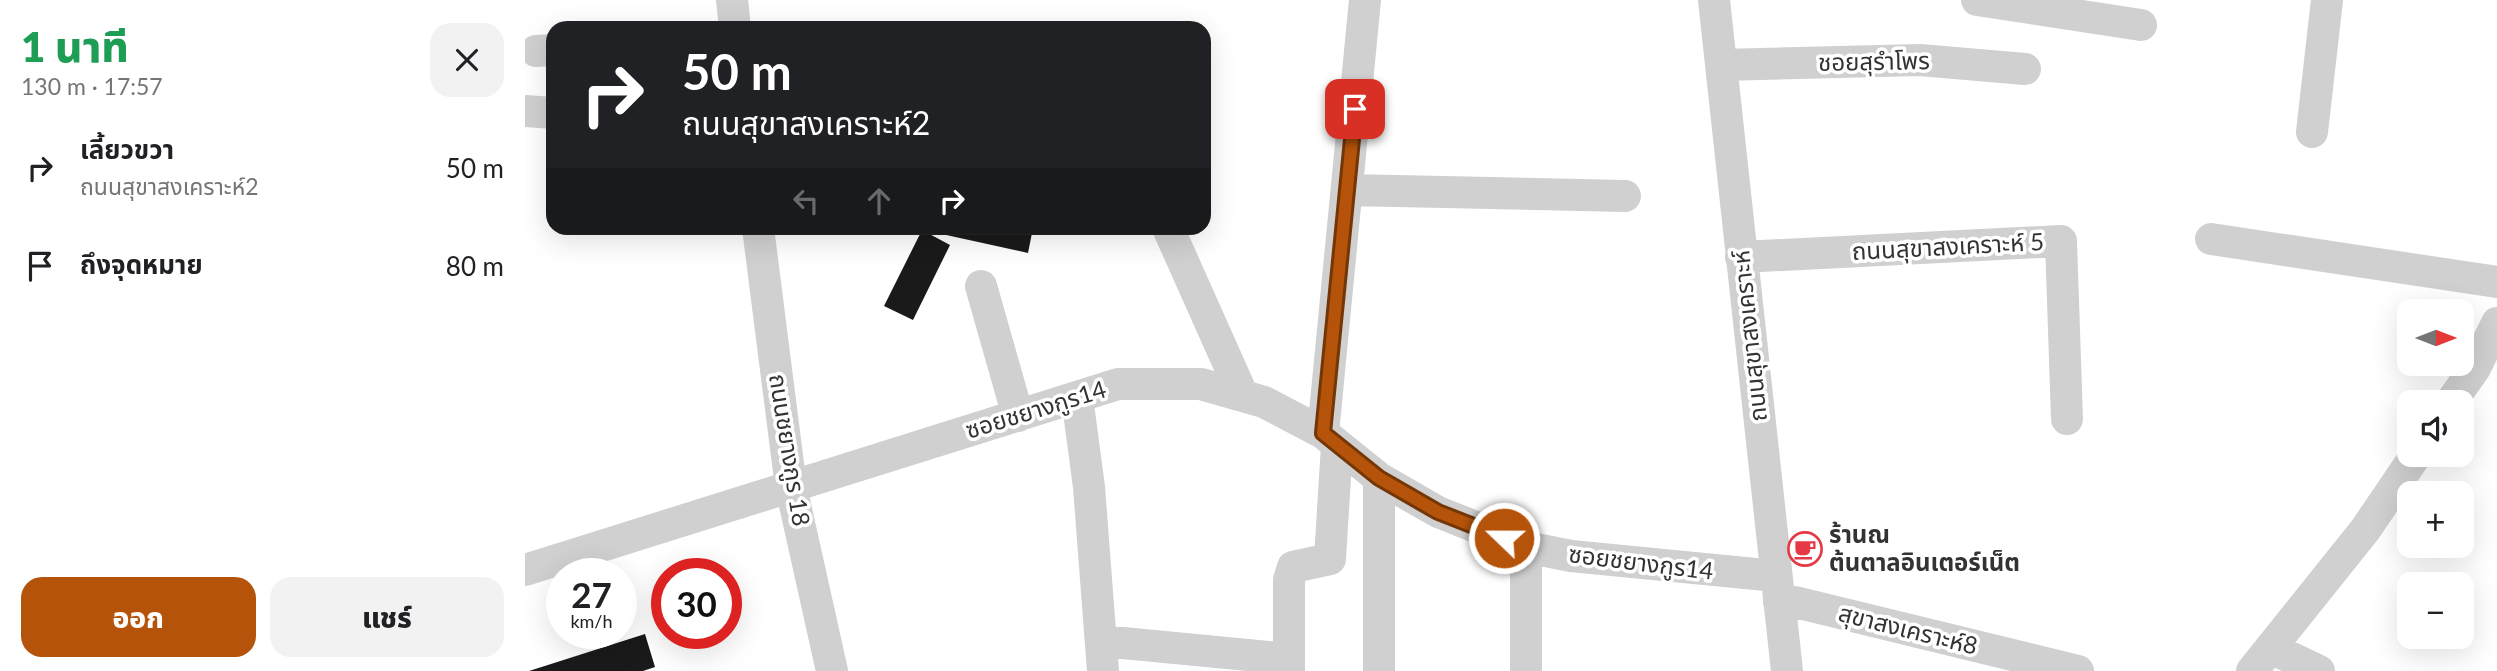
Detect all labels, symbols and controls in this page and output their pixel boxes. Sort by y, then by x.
text: 1 นาที [21,21,129,71]
button: close [430,23,504,97]
text: 50 m [682,42,792,100]
street label: ชอยสุรำโพร [1818,45,1930,78]
icon: right [567,49,658,140]
text: 130 m · 17:57 [21,72,163,100]
pin [1325,79,1385,139]
icon: arrive [1336,90,1374,128]
text: ถนนสุขาสงเคราะห์2 [682,103,930,142]
text: เลี้ยวขวา [80,133,174,165]
icon: right [21,149,59,187]
text: 50 m [446,152,504,184]
text: ถนนสุขาสงเคราะห์2 [80,172,258,200]
icon: left [787,182,825,220]
icon: ahead [860,182,898,220]
icon: right [933,182,971,220]
street label: ถนนสุขาสงเคราะห์ 5 [1851,226,2045,267]
icon: arrive [21,247,59,285]
text: ถึงจุดหมาย [80,248,203,280]
street label: ถนนสุขาสงเคราะห์ [1725,248,1774,423]
text: 80 m [446,250,504,282]
north arrow [2397,299,2475,376]
map controls [2397,299,2474,649]
street label: ถนนชยางกูร 18 [762,371,817,528]
street label: ซอยชยางกูร14 [962,373,1110,446]
button: sound [2397,390,2474,467]
button: + [2397,481,2474,558]
position arrow [1467,501,1541,575]
place label: ร้านณ ต้นตาลอินเตอร์เน็ต [1829,519,2020,576]
cafe icon: ร้านณ ต้นตาลอินเตอร์เน็ต [1786,530,1824,568]
street label: ซอยชยางกูร14 [1567,538,1715,587]
speed limit sign: 30 [651,558,742,649]
button: − [2397,572,2474,649]
text: 27 [571,573,612,615]
button: ออก [21,577,256,657]
button: แชร์ [270,577,504,657]
street label: สุขาสงเคราะห์8 [1835,597,1981,662]
text: km/h [570,610,613,632]

